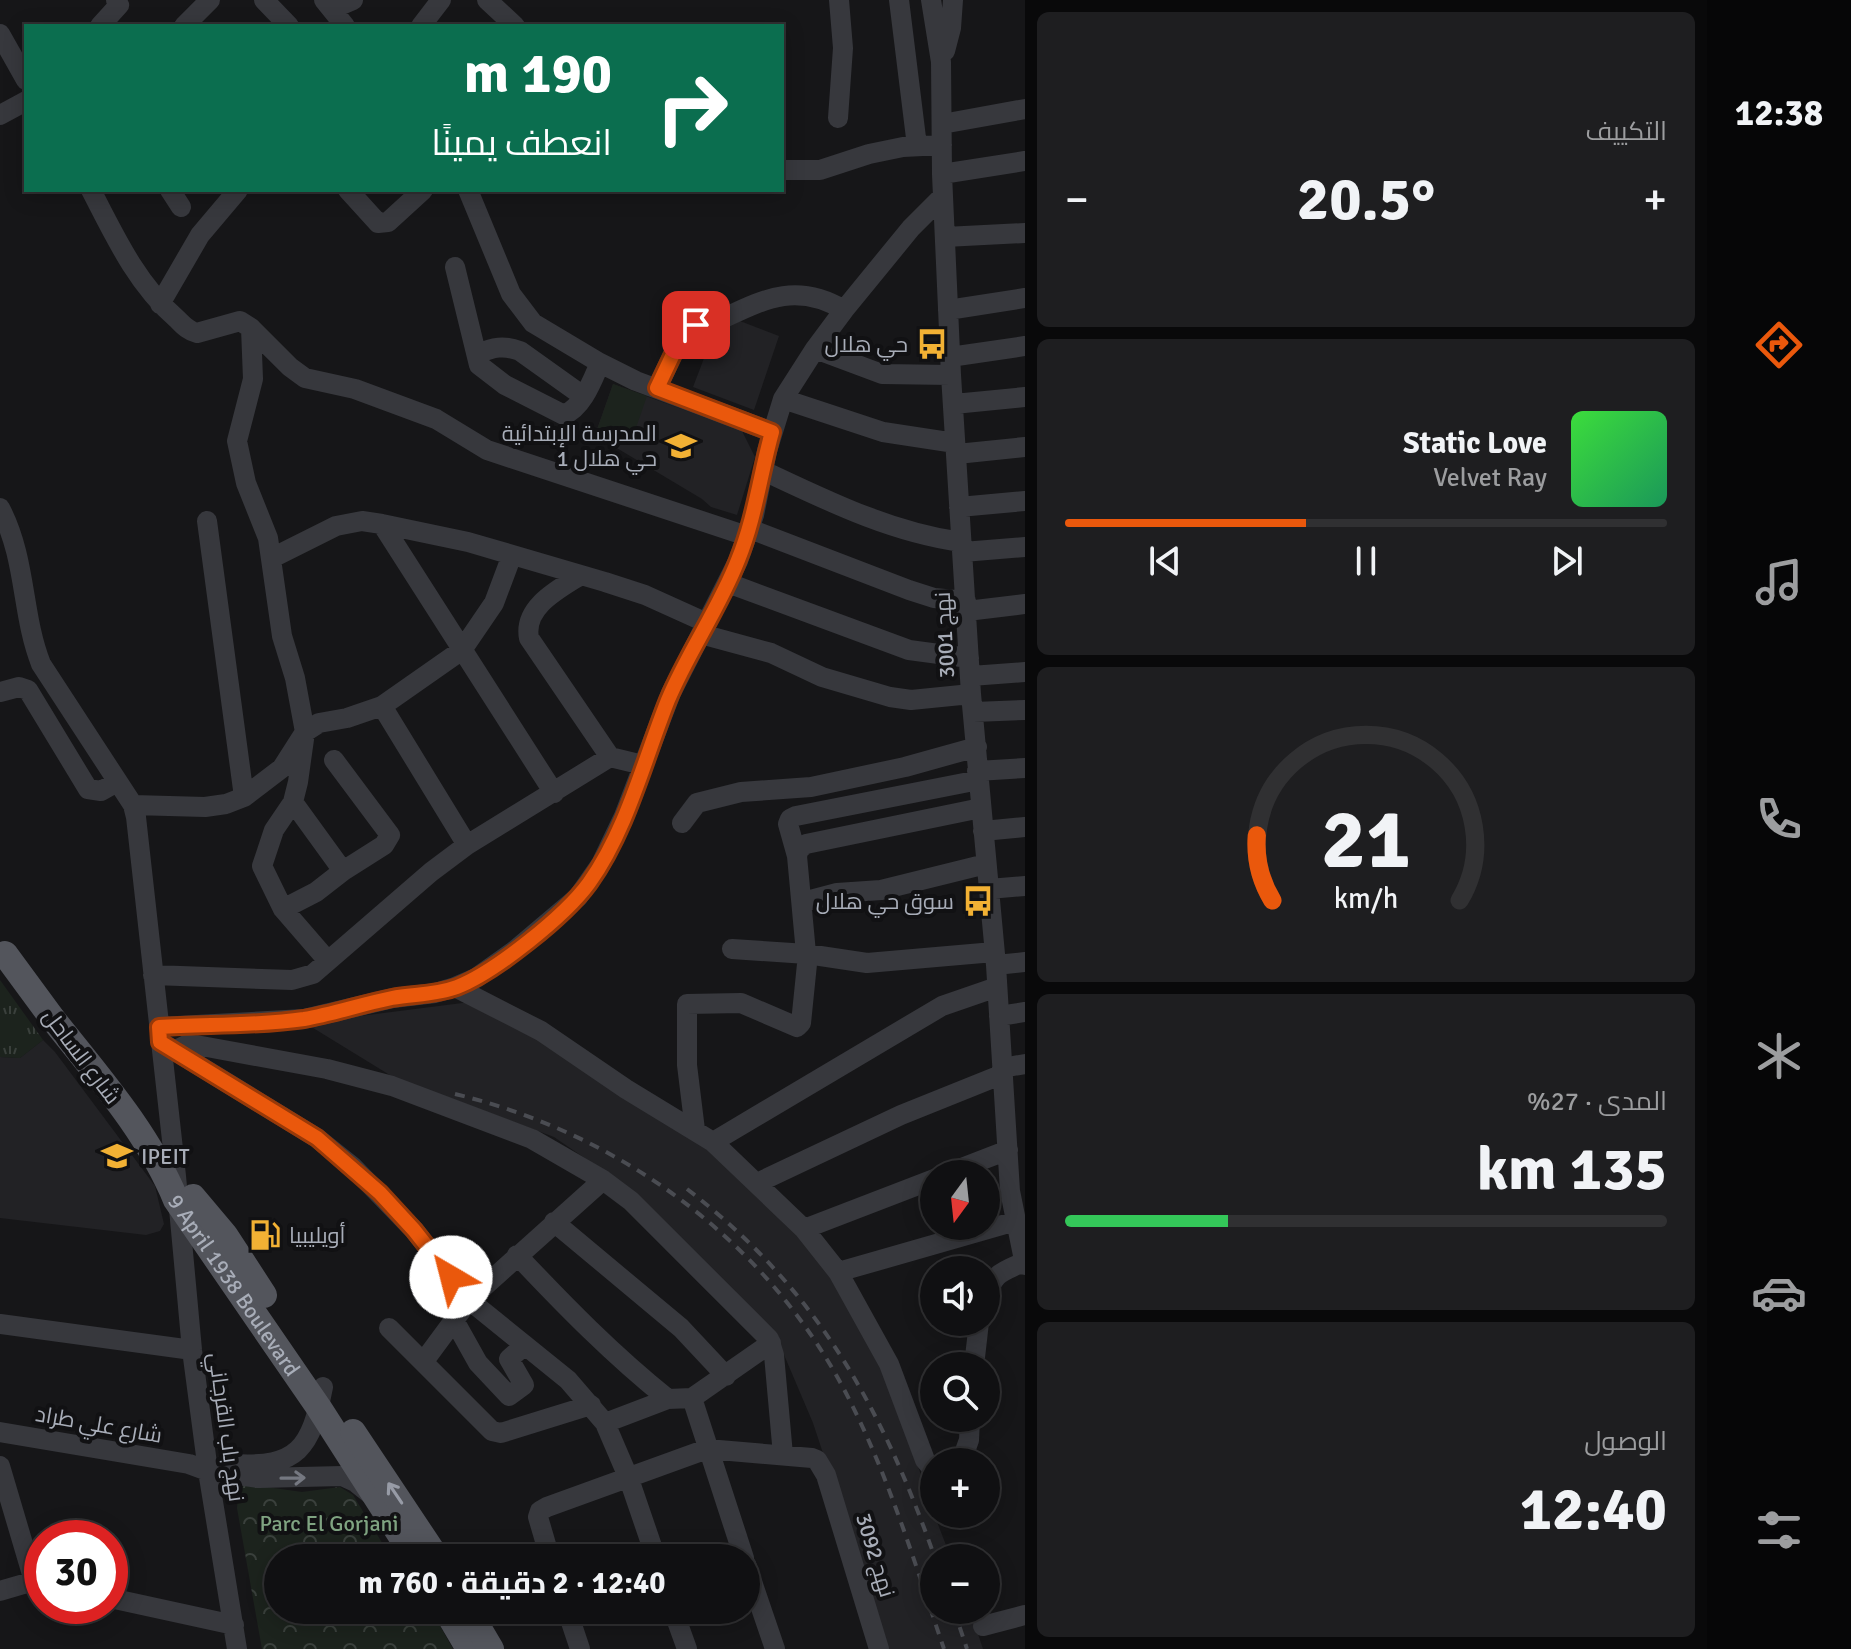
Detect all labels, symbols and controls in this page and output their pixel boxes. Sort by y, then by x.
text: 190 m [464,39,612,108]
icon: right [640,56,744,160]
text: 12:38 [1735,91,1823,136]
text: التكييف [1585,116,1667,148]
text: انعطف يمينًا [431,121,612,166]
text: 20.5° [1297,163,1435,237]
text: − [1065,173,1089,227]
text: + [1643,173,1667,227]
pin [662,291,730,359]
icon: arrive [674,303,718,347]
icon: directions [1751,317,1807,373]
bus stop icon: حي هلال [915,327,949,361]
place label: حي هلال [825,331,908,361]
place label: المدرسة الإبتدائية حي هلال 1 [502,420,657,475]
text: Static Love [1403,425,1547,462]
school or university icon: المدرسة الإبتدائية حي هلال 1 [664,429,698,463]
text: Velvet Ray [1433,462,1547,494]
icon: previous [1143,539,1187,583]
icon: pause [1344,539,1388,583]
icon: next [1545,539,1589,583]
icon: music [1751,554,1807,610]
street label: نهج 3001 [929,591,961,679]
text: 21 [1321,788,1411,890]
icon: phone [1751,791,1807,847]
text: km/h [1334,881,1398,916]
bus stop icon: سوق حي هلال [961,884,995,918]
place label: سوق حي هلال [816,888,954,918]
street label: شارع الساحل [36,1003,126,1110]
icon: climate [1751,1028,1807,1084]
text: المدى · 27% [1527,1086,1667,1118]
text: 135 km [1477,1133,1667,1207]
school or university icon: IPEIT [100,1139,134,1173]
place label: IPEIT [141,1143,190,1170]
north arrow [920,1160,1000,1240]
map controls [920,1160,1000,1624]
street label: 9 April 1938 Boulevard [162,1189,306,1381]
fuel station icon: أويليبيا [248,1218,282,1252]
place label: أويليبيا [289,1222,346,1249]
position arrow [409,1235,493,1319]
button: sound [920,1256,1000,1336]
icon: car [1751,1265,1807,1321]
street label: نهج باب القرجاني [200,1351,250,1504]
button: search [920,1352,1000,1432]
street label: شارع علي طراد [33,1400,164,1452]
text: الوصول [1584,1426,1667,1458]
button: + [920,1448,1000,1528]
one-way arrow [279,1470,306,1486]
text: 12:40 [1520,1473,1667,1547]
one-way arrow [387,1482,403,1504]
icon: filters [1751,1502,1807,1558]
park label: Parc El Gorjani [259,1510,399,1537]
street label: نهج 3092 [849,1510,901,1601]
speed limit sign: 30 [24,1520,128,1624]
button: − [920,1544,1000,1624]
text: 12:40 · 2 دقيقة · 760 m [359,1565,665,1602]

